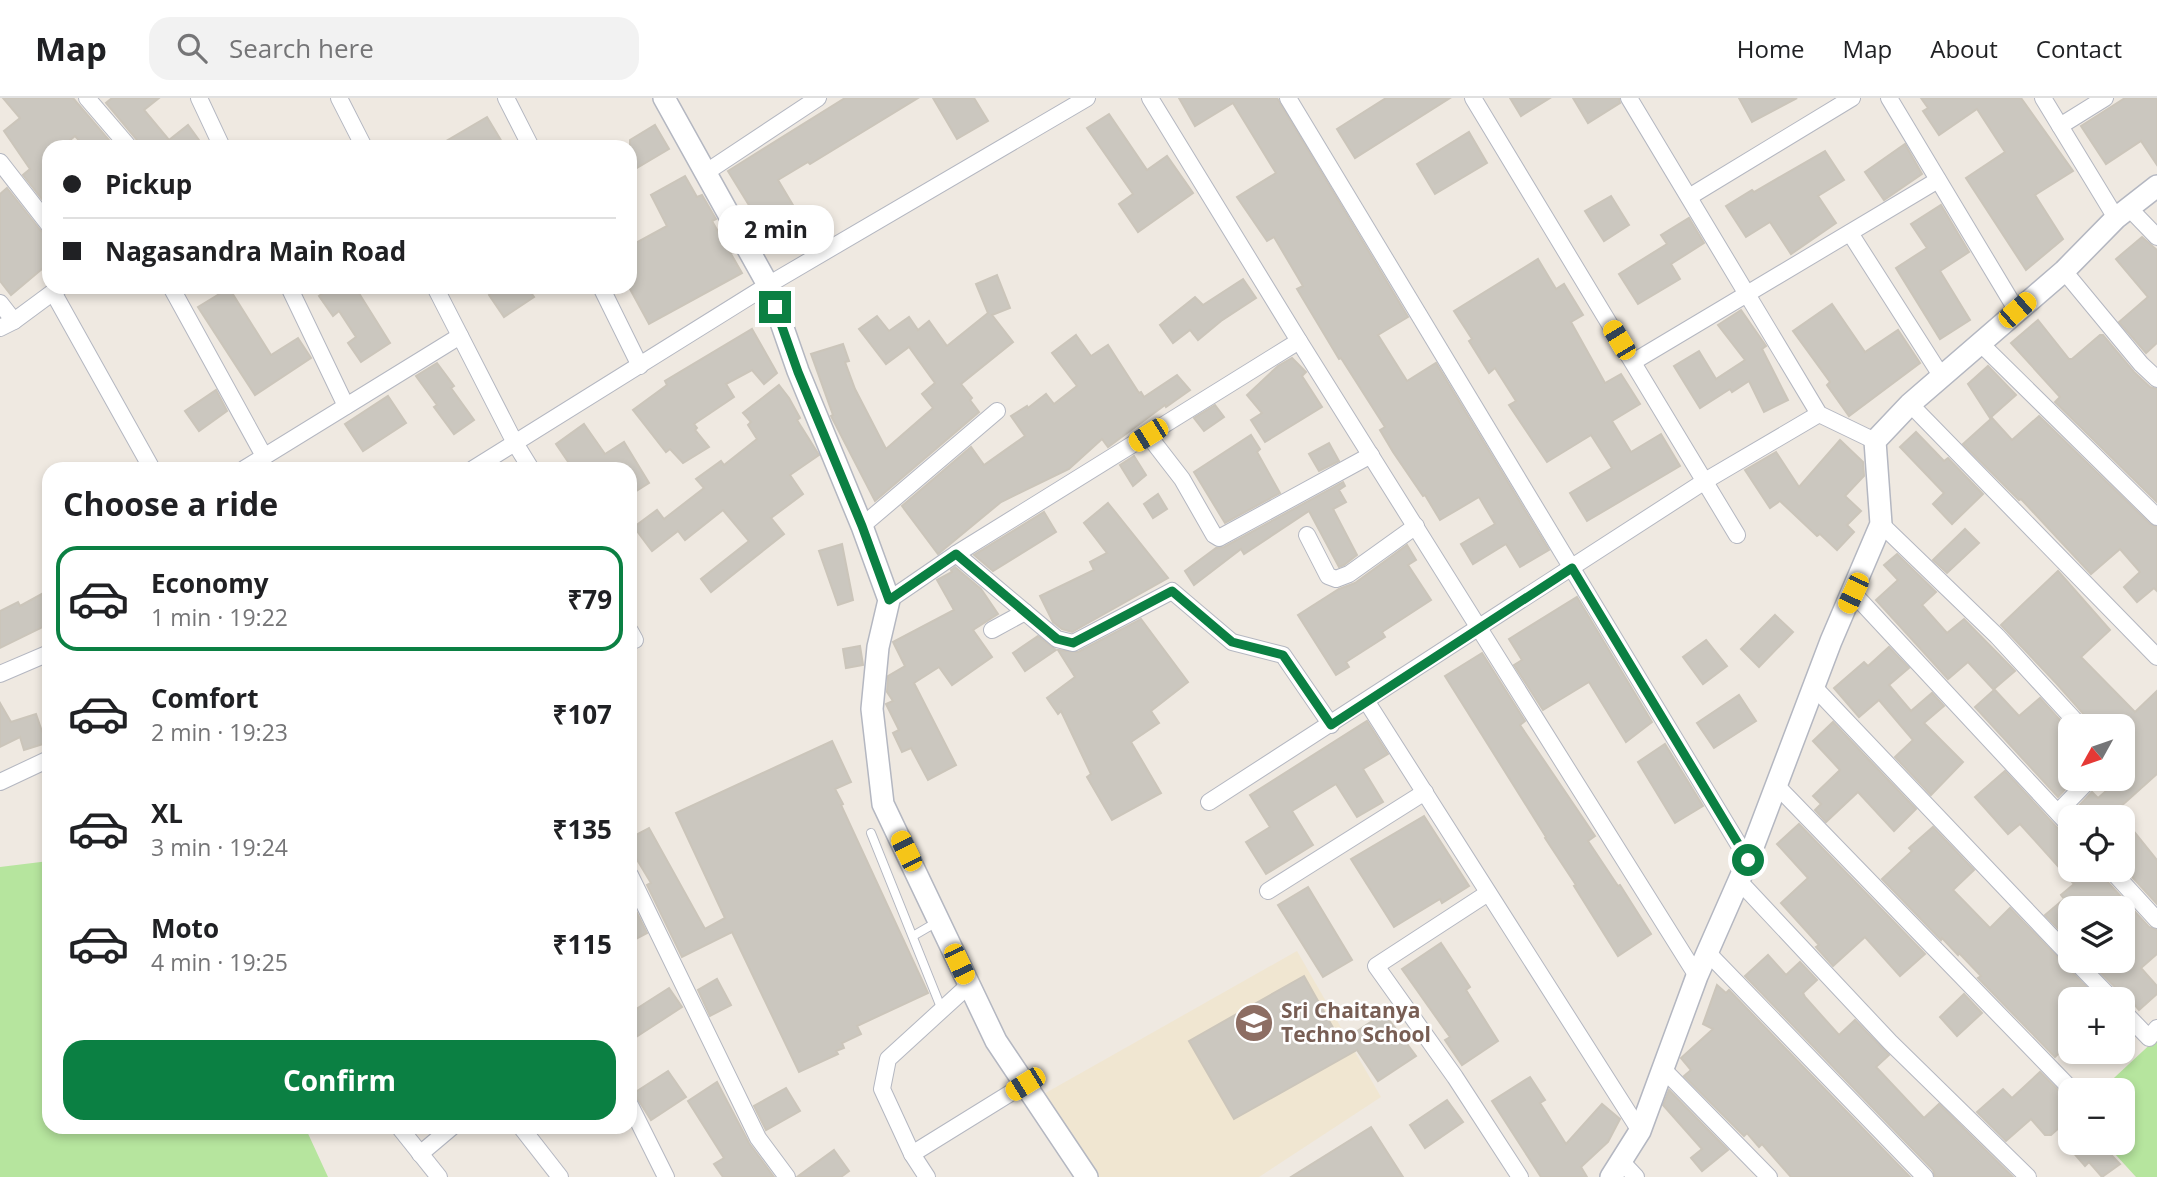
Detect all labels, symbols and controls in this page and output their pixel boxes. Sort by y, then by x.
search box [149,17,639,80]
text: Map [35,26,107,71]
icon: search [173,29,211,67]
text: Search here [229,30,374,66]
text: Home [1737,32,1805,65]
text: Map [1843,32,1892,65]
text: About [1930,32,1998,65]
text: Contact [2036,32,2122,65]
text: Pickup [105,166,192,202]
callout: 2 min [717,206,833,254]
text: 2 min [744,213,808,245]
text: Nagasandra Main Road [105,233,406,269]
car [1995,288,2040,332]
route end [759,291,791,323]
car [1600,317,1639,363]
car [1125,415,1172,455]
text: Choose a ride [63,482,278,525]
text: Economy [151,565,269,601]
icon: car [67,567,130,630]
car [1835,570,1872,616]
text: ₹79 [567,581,612,617]
text: 1 min · 19:22 [151,601,288,633]
text: Comfort [151,680,258,716]
icon: car [67,682,130,745]
text: ₹107 [553,696,612,732]
north arrow [2058,714,2135,791]
map controls [2058,714,2135,1155]
text: 2 min · 19:23 [151,716,288,748]
text: XL [151,795,183,831]
icon: car [67,797,130,860]
button: locate [2058,805,2135,882]
text: ₹135 [553,811,612,847]
car [888,828,925,874]
text: 3 min · 19:24 [151,831,288,863]
route start [1732,844,1764,876]
button: layers [2058,896,2135,973]
text: Moto [151,910,219,946]
icon: car [67,912,130,975]
text: ₹115 [553,926,612,962]
car [941,941,978,987]
text: 4 min · 19:25 [151,946,288,978]
button: + [2058,987,2135,1064]
place label: Sri Chaitanya Techno School [1281,996,1431,1048]
school or university icon: Sri Chaitanya Techno School [1233,1002,1275,1044]
button: Confirm [63,1040,616,1120]
car [1002,1064,1049,1104]
button: − [2058,1078,2135,1155]

